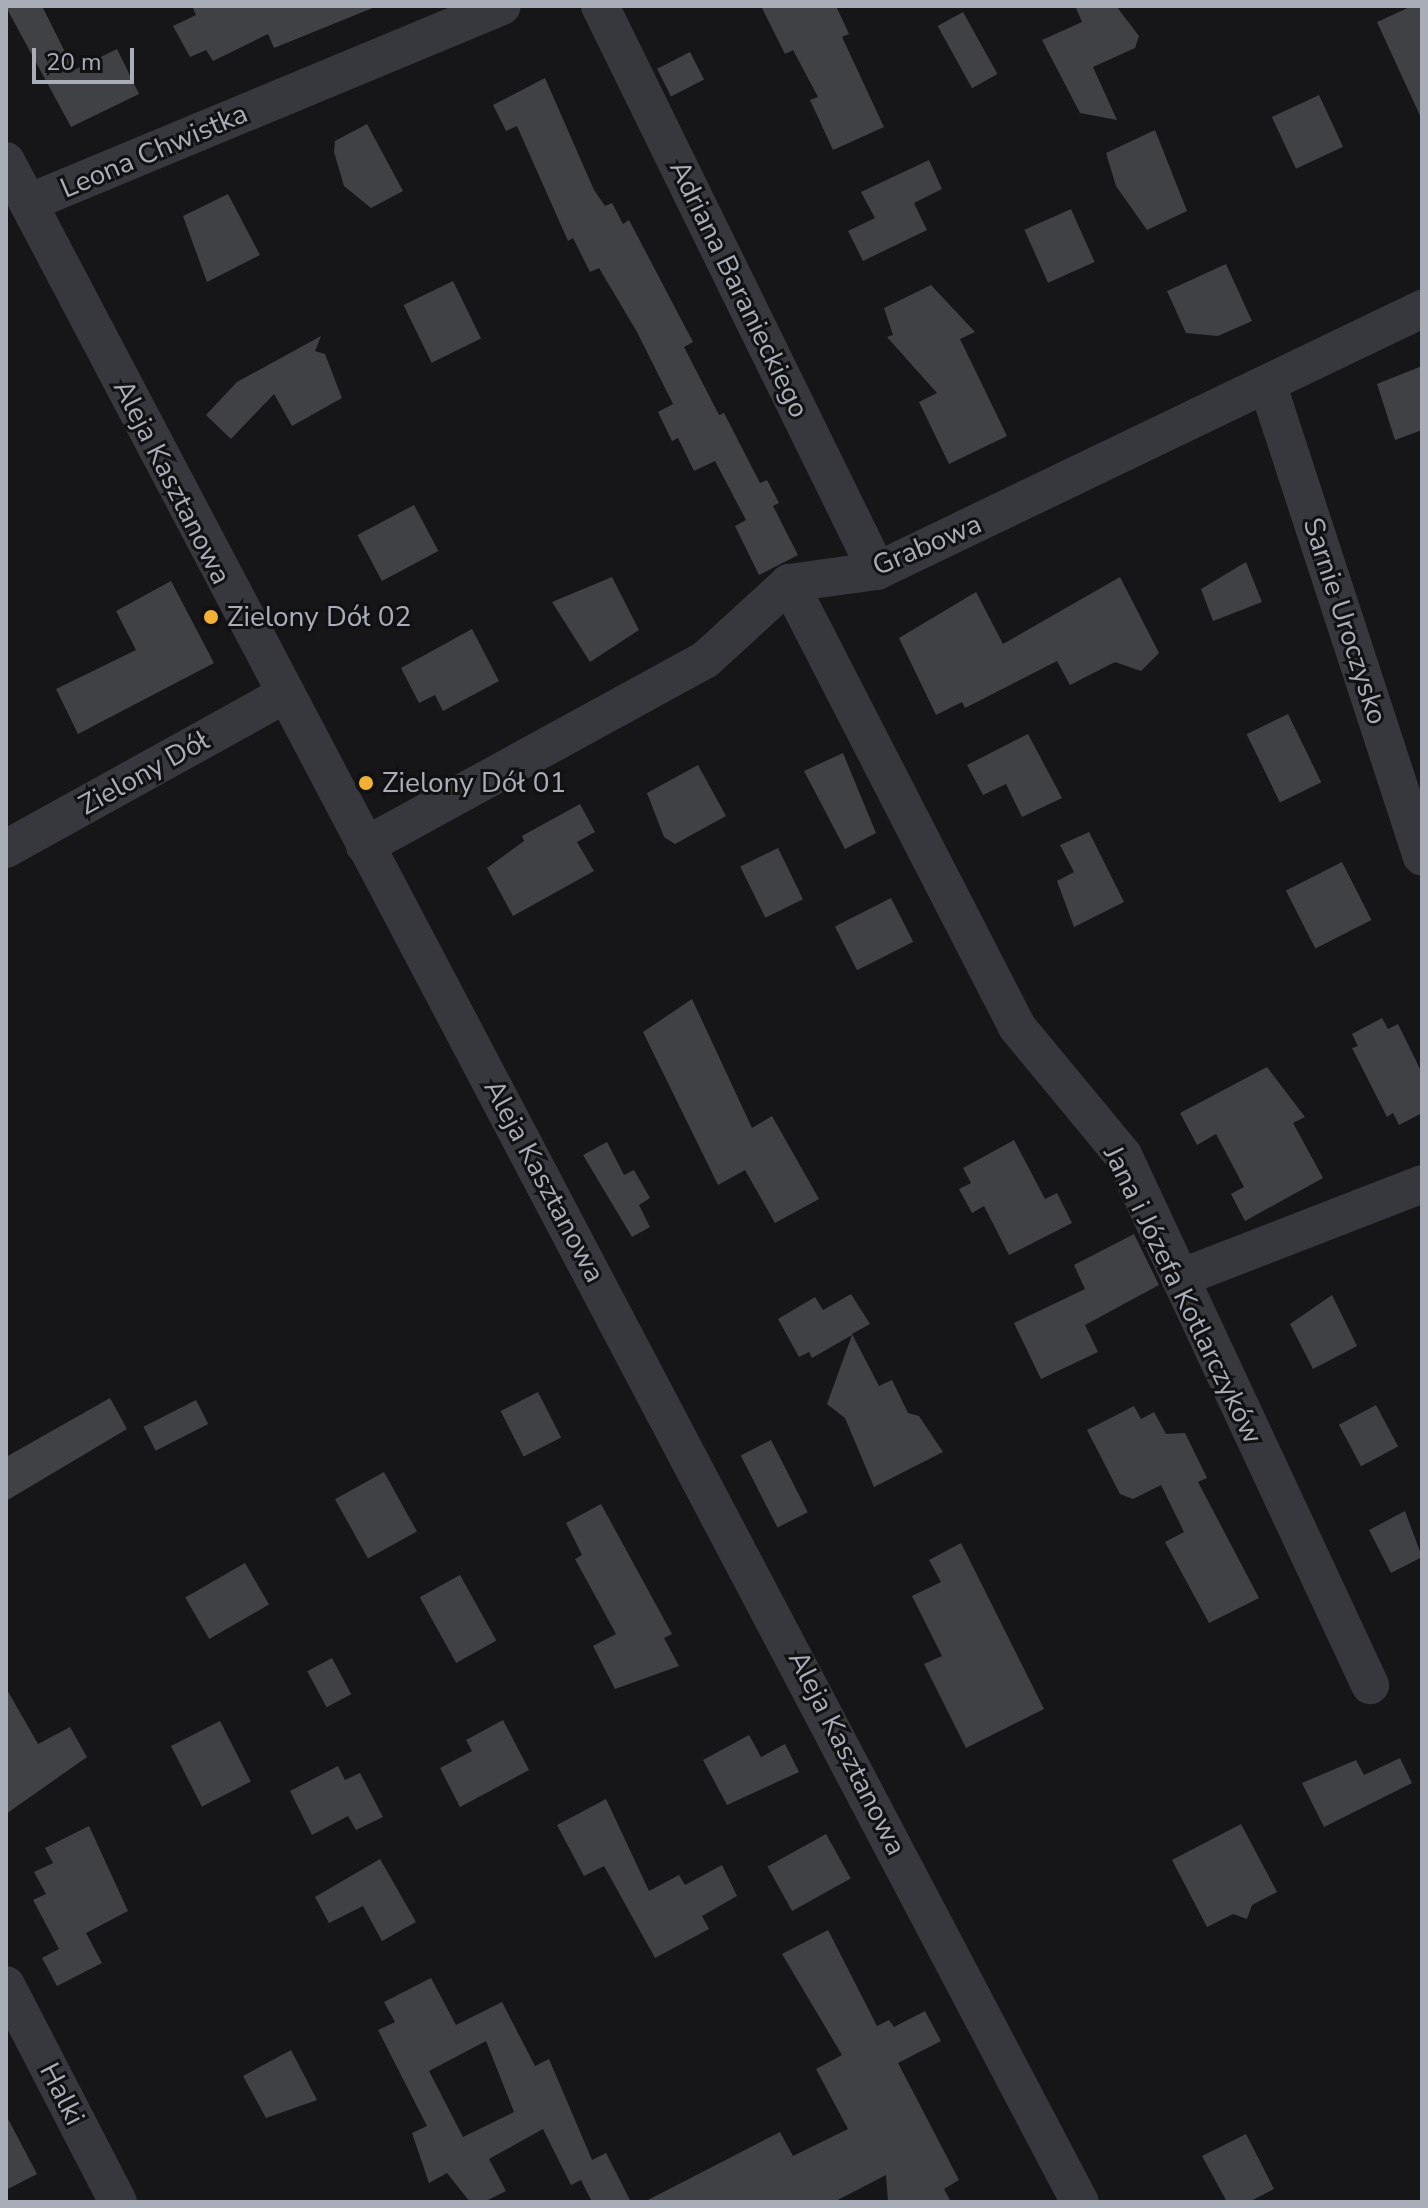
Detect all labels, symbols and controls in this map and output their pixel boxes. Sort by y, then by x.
scale bar [36,32,138,82]
text: 20 m [46,46,102,78]
street label: Leona Chwistka [55,96,253,206]
street label: Adriana Baranieckiego [662,155,816,423]
street label: Aleja Kasztanowa [106,374,238,590]
street label: Grabowa [868,507,986,583]
street label: Sarnie Uroczysko [1296,514,1394,728]
place label: Zielony Dół 02 [227,600,411,634]
marker: Zielony Dół 02 [202,608,220,626]
street label: Zielony Dół [73,724,215,822]
place label: Zielony Dół 01 [382,766,566,800]
marker: Zielony Dół 01 [357,774,375,792]
street label: Aleja Kasztanowa [476,1074,612,1288]
street label: Jana i Józefa Kotlarczyków [1096,1141,1270,1449]
street label: Aleja Kasztanowa [781,1645,913,1861]
street label: Halki [32,2057,92,2131]

